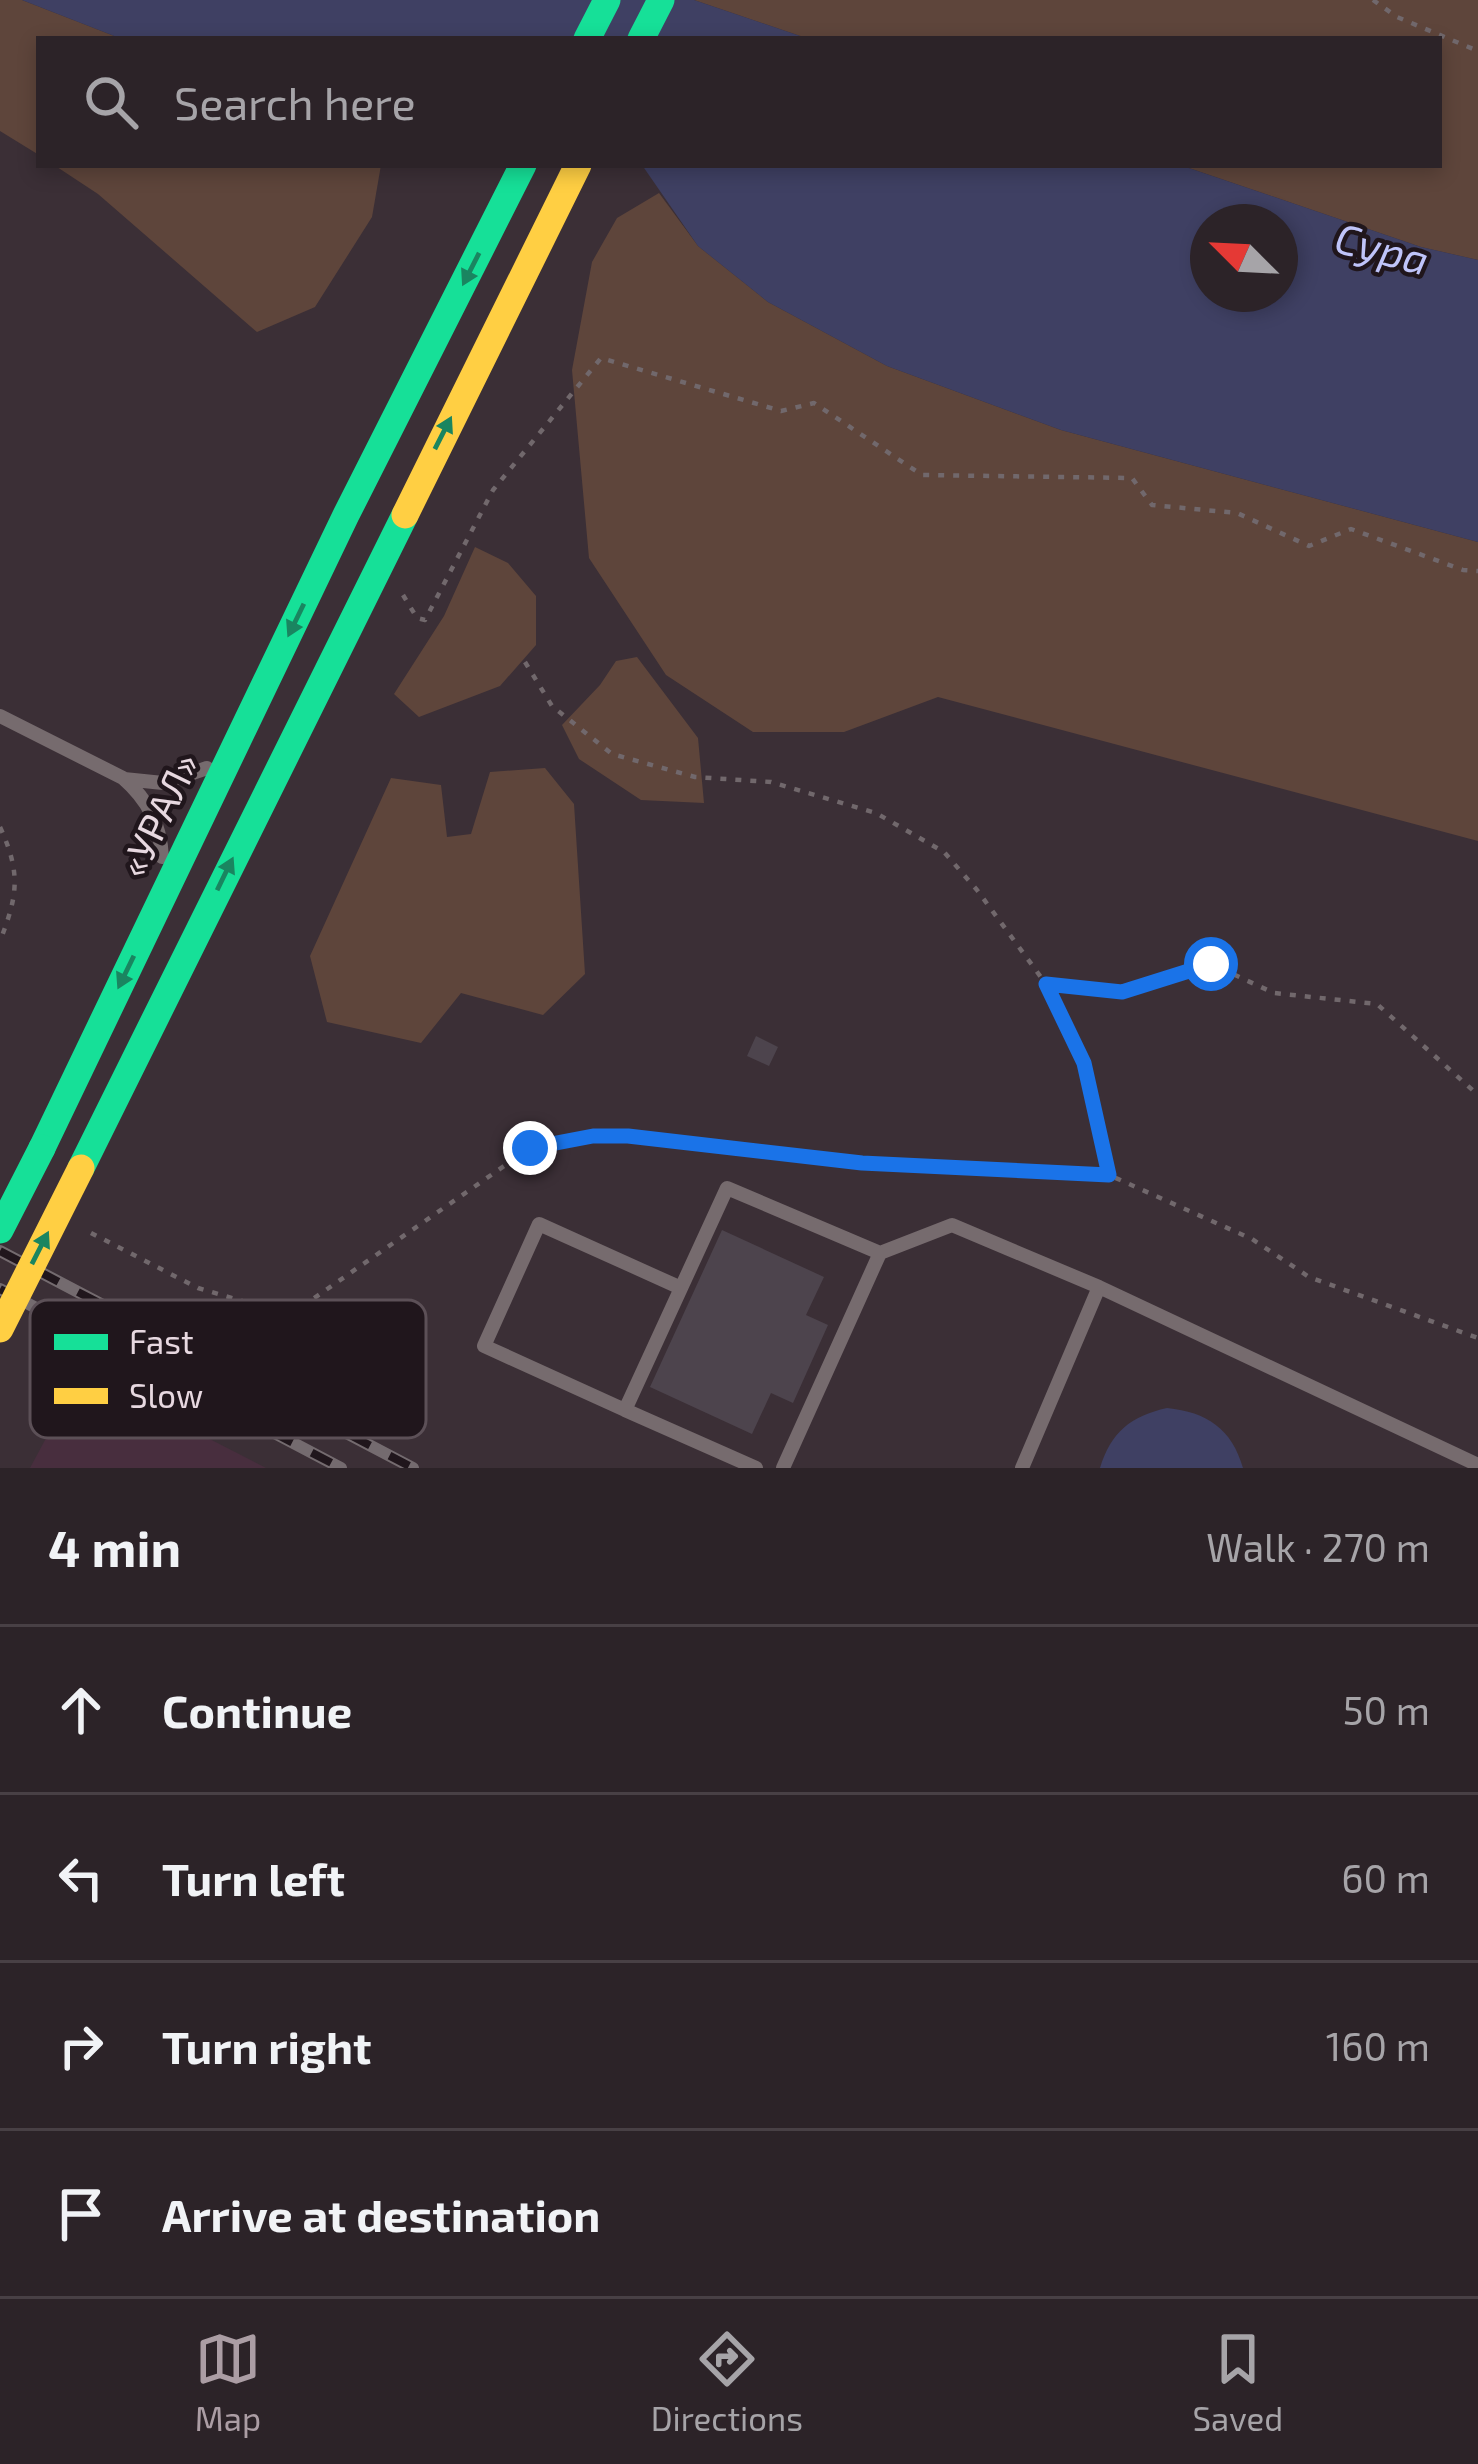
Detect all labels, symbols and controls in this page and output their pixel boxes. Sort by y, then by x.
search box [36,36,1442,168]
icon: search [78,69,144,135]
text: Search here [174,75,416,129]
north arrow [1190,204,1298,312]
water label: Сура [1330,211,1435,284]
one-way arrow [461,252,481,287]
one-way arrow [433,416,453,450]
one-way arrow [286,603,306,638]
street label: «УРАЛ» [107,745,208,884]
one-way arrow [215,856,235,891]
route start [1184,937,1238,991]
one-way arrow [117,955,137,989]
route end [503,1121,557,1175]
one-way arrow [30,1231,50,1265]
legend [30,1300,426,1438]
text: Fast [129,1321,193,1361]
text: Slow [129,1375,203,1415]
text: 4 min [48,1516,181,1577]
text: Walk · 270 m [1206,1523,1430,1570]
icon: ahead [48,1677,114,1743]
text: Continue [162,1683,352,1737]
text: 50 m [1343,1686,1430,1733]
icon: left [48,1845,114,1911]
text: Turn left [162,1851,345,1905]
text: 60 m [1341,1854,1430,1901]
icon: right [48,2013,114,2079]
text: Turn right [162,2019,371,2073]
text: 160 m [1326,2022,1430,2069]
icon: arrive [48,2181,114,2247]
text: Arrive at destination [162,2187,600,2241]
tab: Map [195,2326,261,2438]
tab: Directions [651,2326,803,2438]
tab: Saved [1193,2326,1283,2438]

